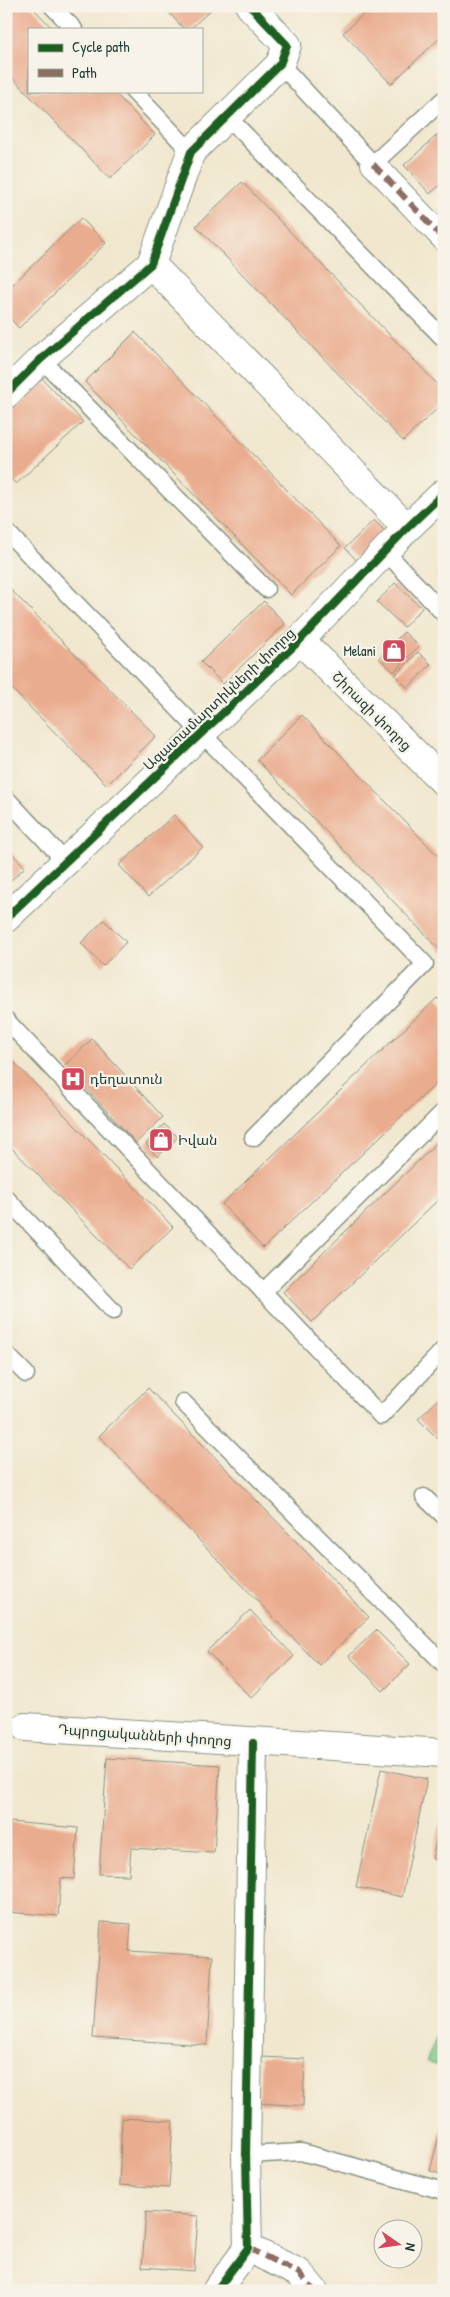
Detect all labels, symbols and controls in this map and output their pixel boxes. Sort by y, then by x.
legend [28,28,202,92]
text: Cycle path [72,36,130,57]
text: Path [72,62,97,83]
street label: Ազատամարտիկների փողոց [139,623,299,774]
shop icon: Melani [381,638,407,664]
place label: Melani [343,641,376,660]
street label: Շիրազի փողոց [328,667,416,755]
hospital icon: դեղատուն [60,1066,86,1092]
place label: դեղատուն [90,1069,163,1088]
shop icon: Իվան [148,1127,174,1153]
place label: Իվան [178,1130,217,1149]
street label: Դպրոցականների փողոց [58,1719,233,1750]
north arrow [372,2220,422,2270]
text: N [401,2241,421,2253]

